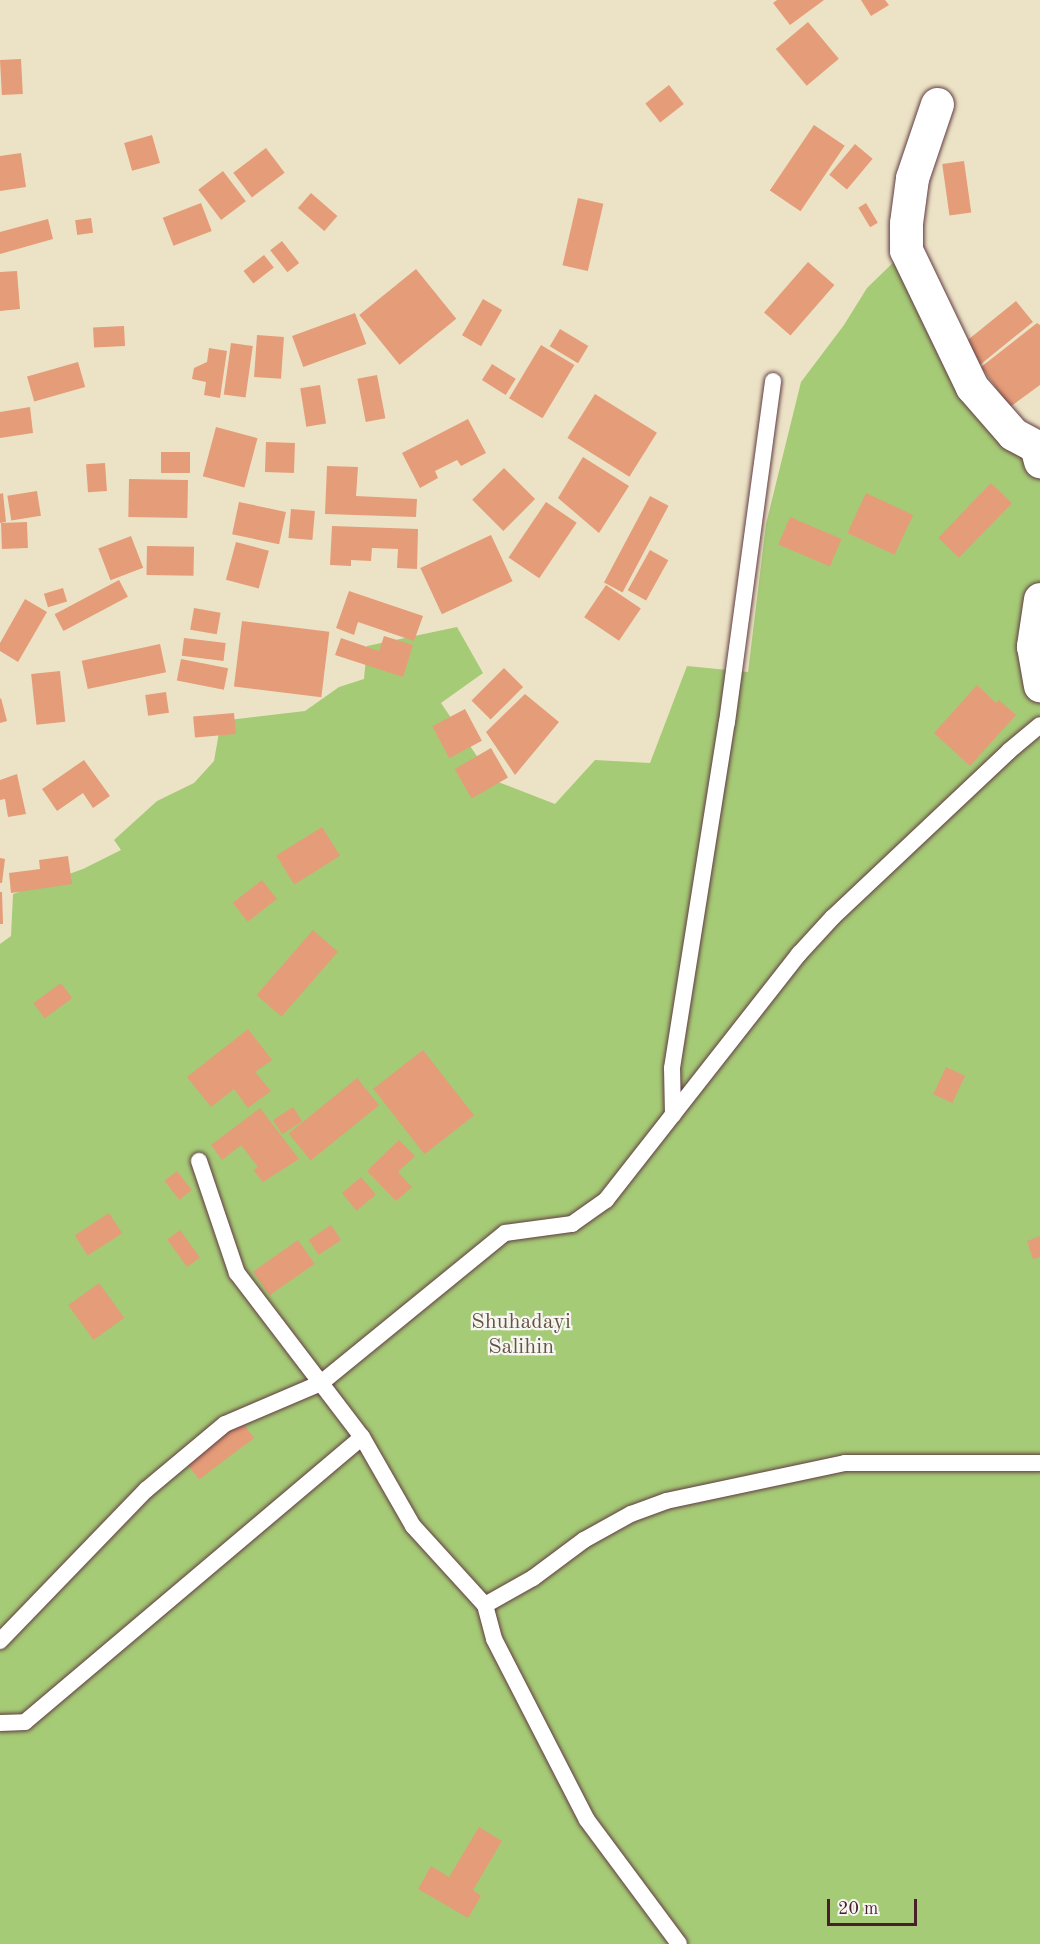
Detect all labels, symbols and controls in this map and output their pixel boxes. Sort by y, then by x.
park label: Shuhadayi Salihin [471,1309,571,1360]
scale bar [830,1887,920,1925]
text: 20 m [838,1900,878,1918]

